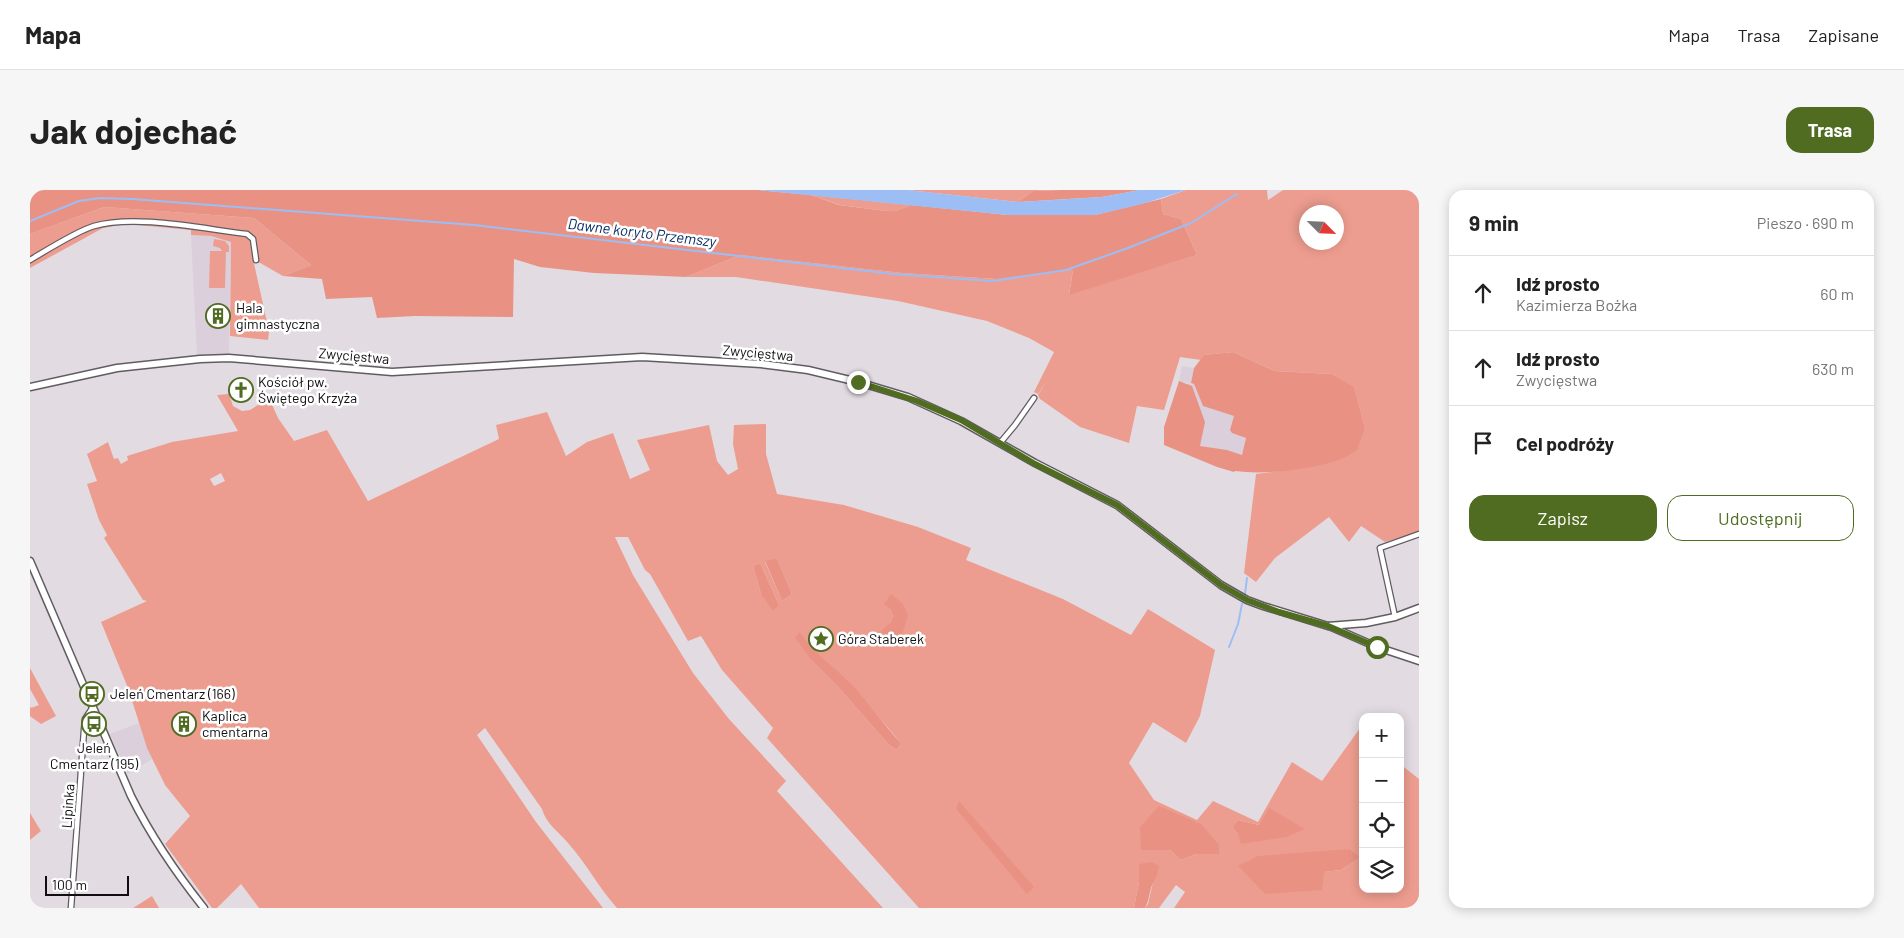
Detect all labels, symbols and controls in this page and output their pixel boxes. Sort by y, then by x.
text: Mapa [25,20,81,49]
text: Mapa [1668,24,1710,46]
text: Trasa [1738,24,1780,46]
text: Zapisane [1808,24,1879,46]
button: Trasa [1786,107,1874,153]
text: Jak dojechać [30,109,237,151]
north arrow [1299,205,1344,250]
text: 9 min [1469,210,1519,235]
text: Pieszo · 690 m [1757,213,1854,232]
water label: Dawne koryto Przemszy [567,214,719,250]
text: Idź prosto [1516,272,1600,295]
icon: ahead [1469,279,1497,307]
text: 60 m [1820,284,1854,303]
text: Kazimierza Bożka [1516,295,1637,314]
place label: Hala gimnastyczna [236,299,320,332]
building icon: Hala gimnastyczna [205,303,231,329]
street label: Zwycięstwa [722,341,794,364]
street label: Zwycięstwa [318,344,390,367]
text: Idź prosto [1516,347,1600,370]
icon: ahead [1469,354,1497,382]
text: 630 m [1812,359,1854,378]
text: Zwycięstwa [1516,370,1597,389]
route end [847,371,870,394]
place label: Kościół pw. Świętego Krzyża [258,373,357,406]
church icon: Kościół pw. Świętego Krzyża [228,377,254,403]
icon: arrive [1469,429,1497,457]
text: Cel podróży [1516,432,1614,455]
button: Zapisz [1469,495,1657,541]
button: Udostępnij [1667,495,1854,541]
place icon: Góra Staberek [808,626,834,652]
place label: Góra Staberek [838,630,924,647]
route start [1366,636,1389,659]
bus stop icon: Jeleń Cmentarz (166) [79,681,105,707]
place label: Jeleń Cmentarz (166) [110,685,235,702]
place label: Kaplica cmentarna [202,707,268,740]
bus stop icon: Jeleń Cmentarz (195) [81,711,107,737]
building icon: Kaplica cmentarna [171,711,197,737]
map controls [1359,713,1404,893]
button: + [1359,713,1404,758]
place label: Jeleń Cmentarz (195) [50,739,138,772]
button: − [1359,758,1404,803]
street label: Lipinka [57,783,78,829]
button: locate [1359,803,1404,848]
button: layers [1359,848,1404,893]
scale bar [45,873,129,896]
text: 100 m [52,876,87,893]

